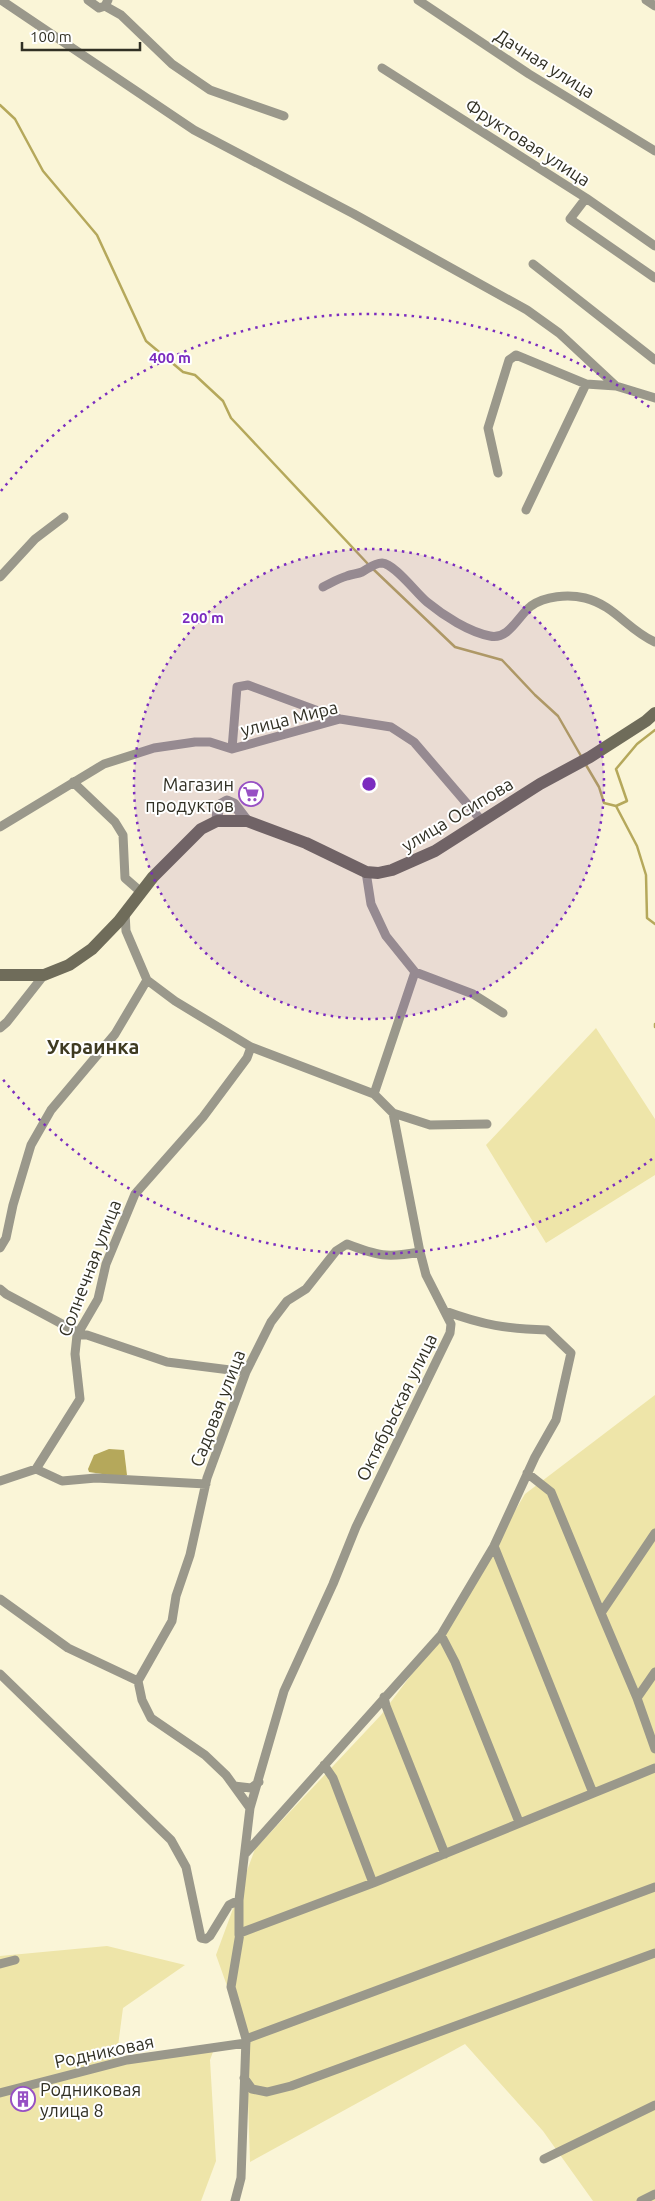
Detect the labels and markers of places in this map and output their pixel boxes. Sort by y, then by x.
place label: Магазин продуктов [145,774,234,815]
centre of rings [360,775,378,793]
supermarket icon: Магазин продуктов [238,781,264,807]
place label: Родниковая улица 8 [40,2079,141,2120]
building icon: Родниковая улица 8 [10,2086,36,2112]

